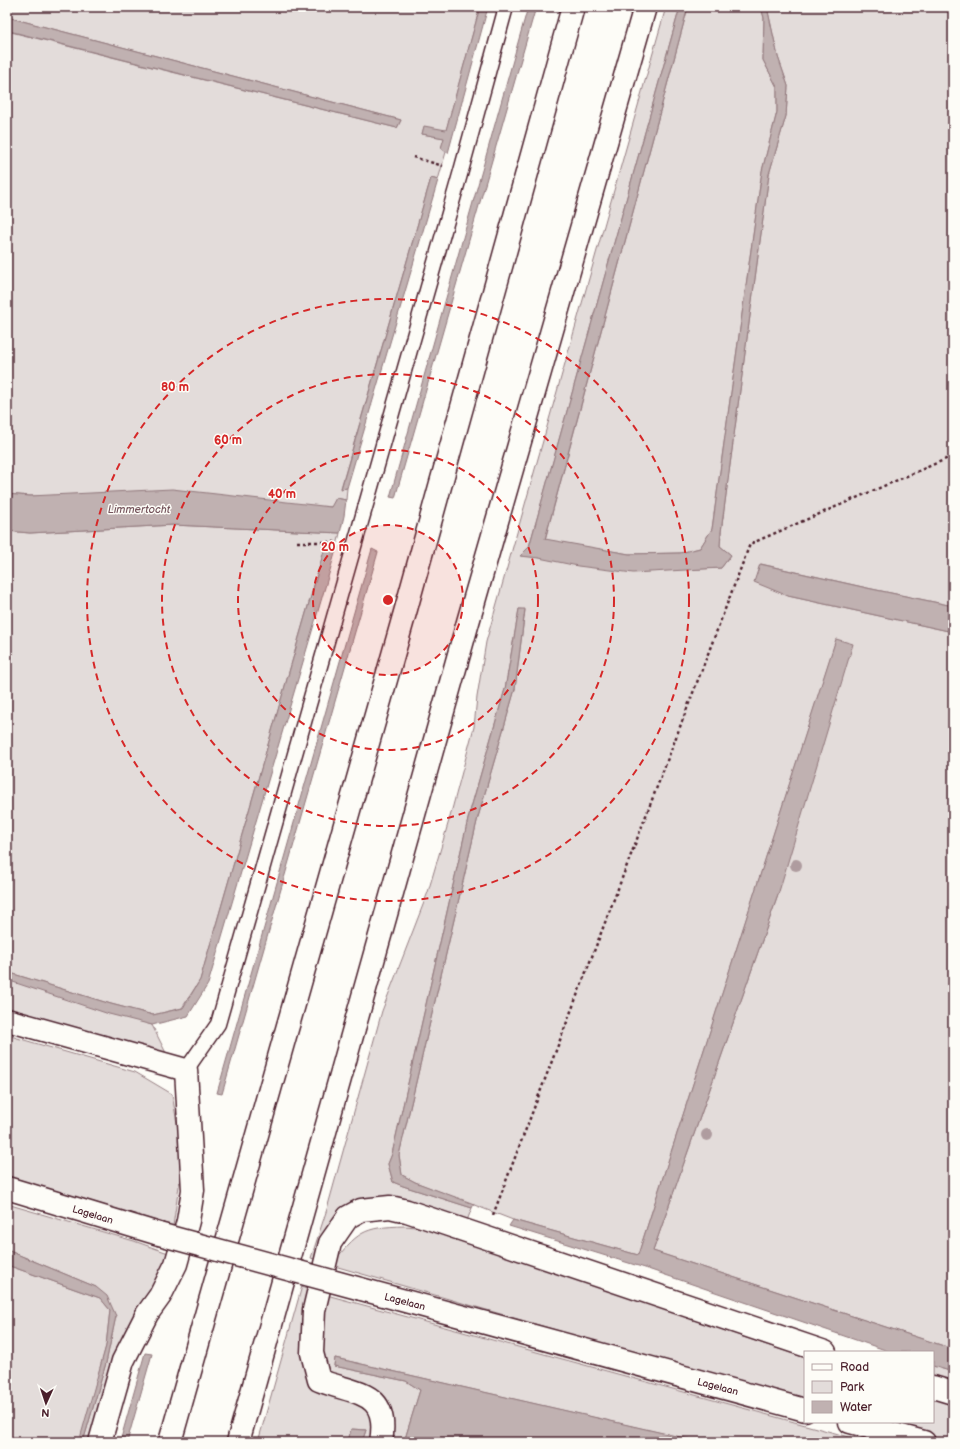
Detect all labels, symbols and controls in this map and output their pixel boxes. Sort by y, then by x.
text: 80 m [161,380,189,395]
text: 60 m [214,433,242,448]
text: 40 m [268,487,296,502]
water label: Limmertocht [108,503,171,516]
text: 20 m [321,540,349,555]
centre of rings [381,593,395,607]
street label: Lagelaan [71,1203,115,1227]
street label: Lagelaan [383,1291,427,1313]
legend [804,1351,934,1423]
text: Road [840,1360,869,1375]
street label: Lagelaan [696,1376,740,1398]
text: Park [840,1380,864,1395]
north arrow [26,1383,66,1423]
text: Water [840,1400,872,1415]
text: N [41,1406,50,1419]

